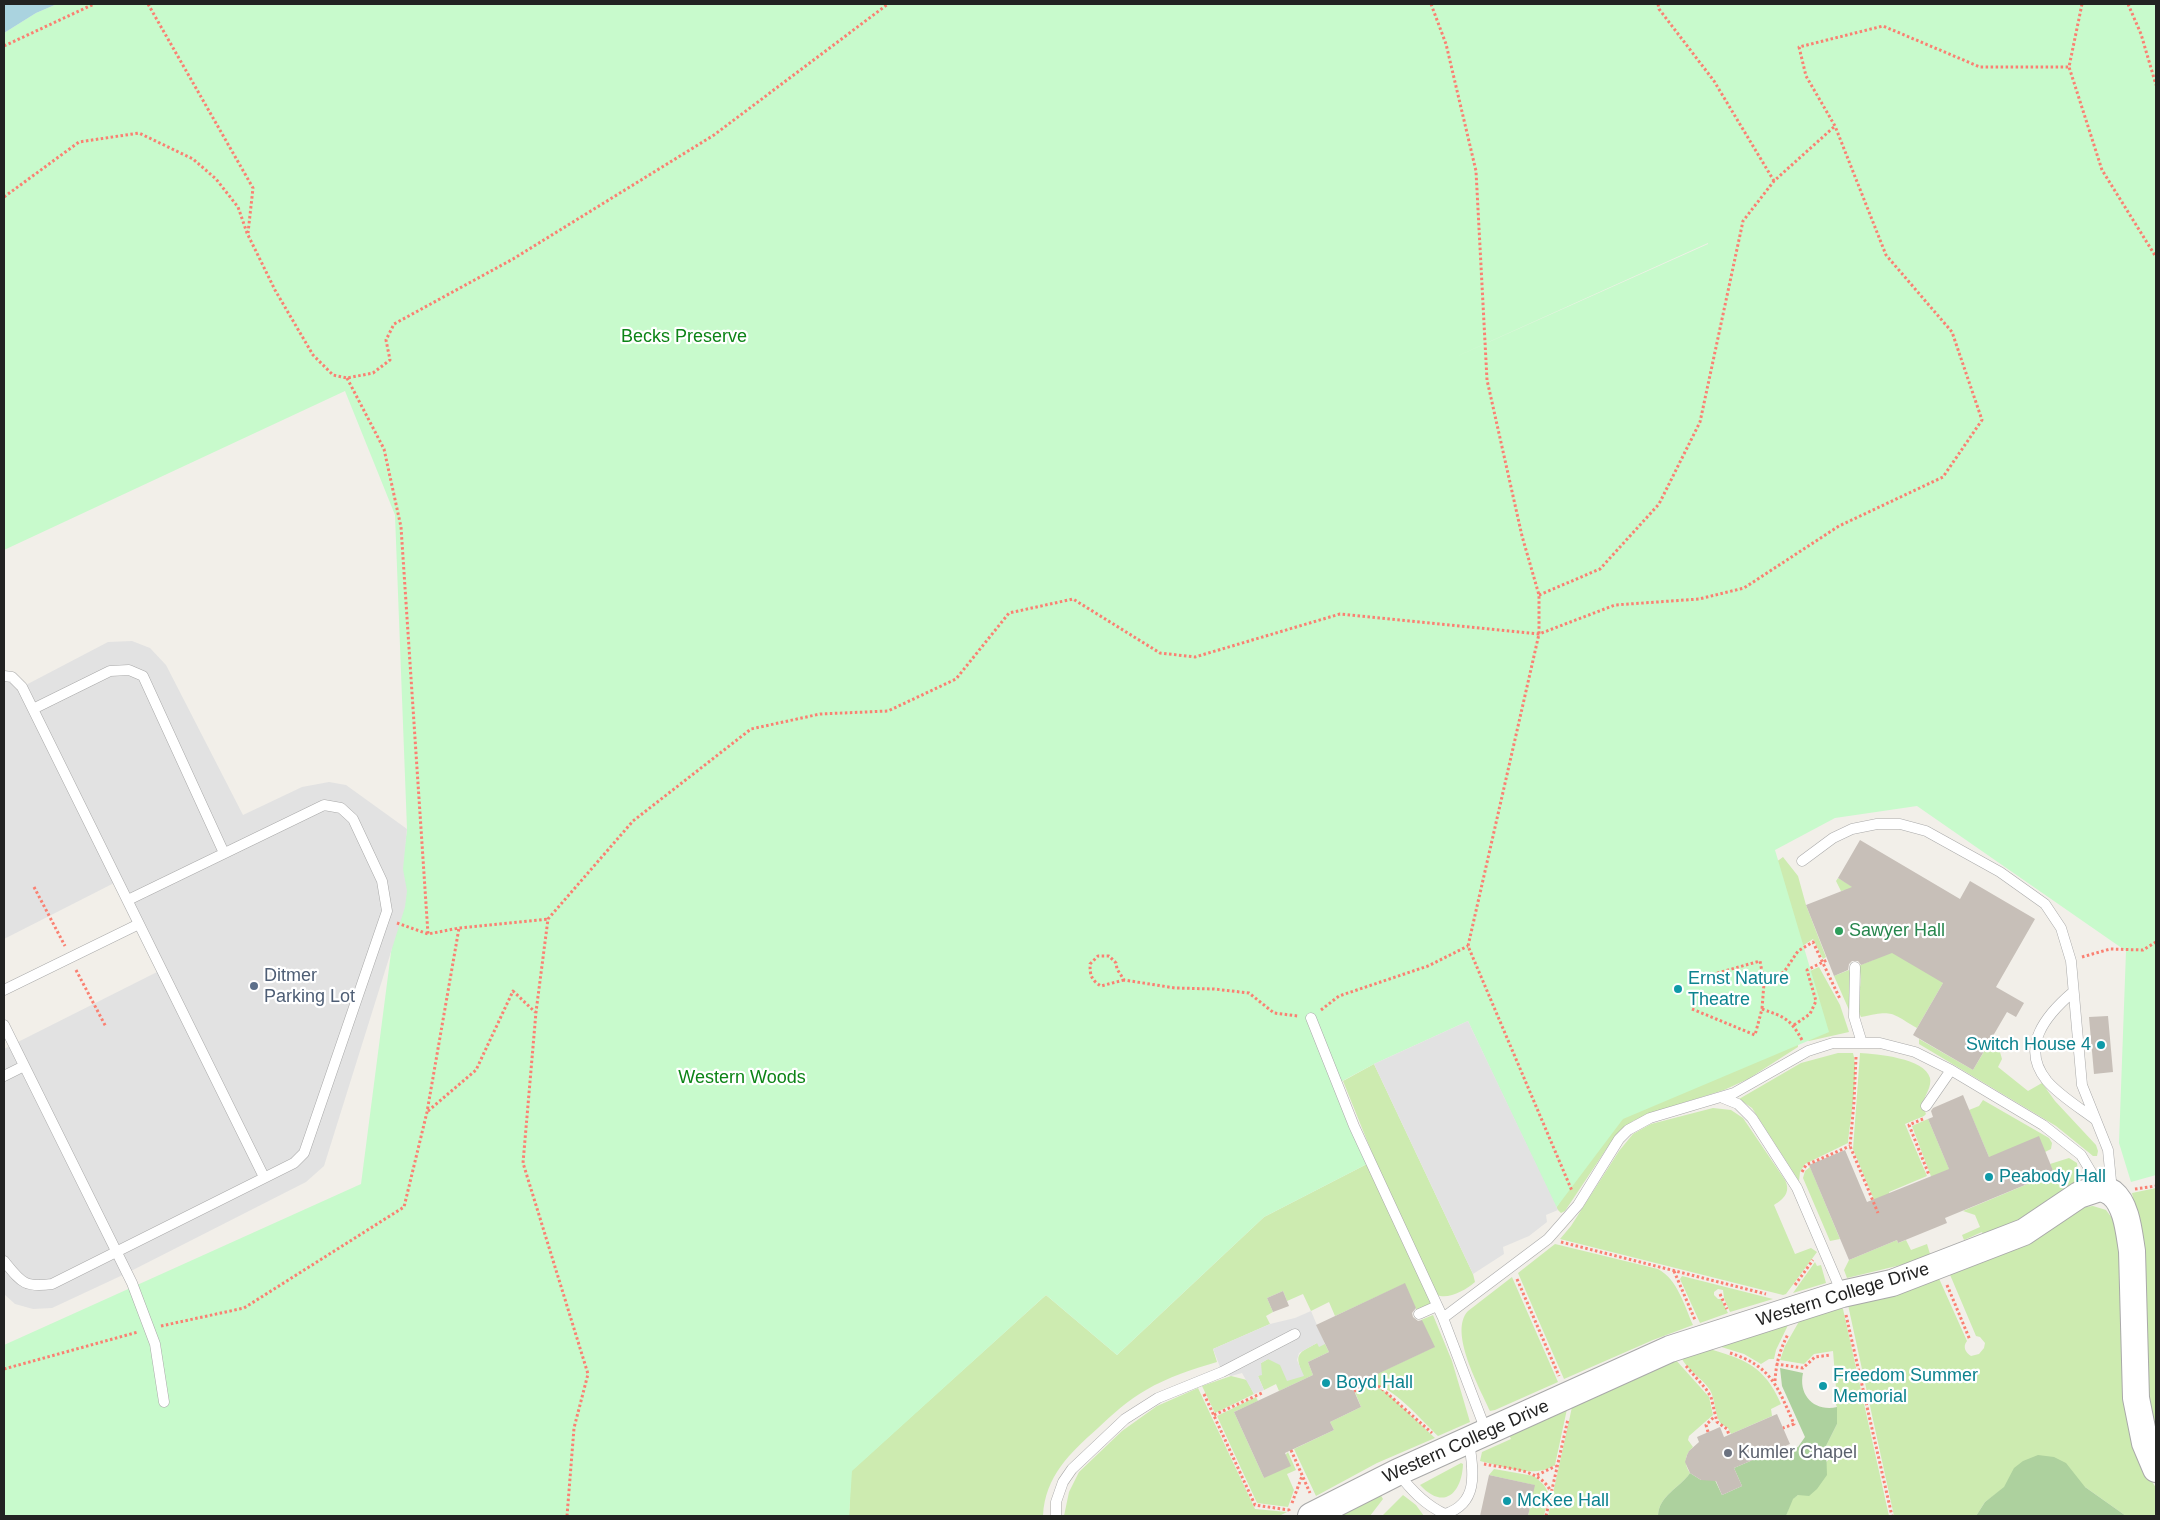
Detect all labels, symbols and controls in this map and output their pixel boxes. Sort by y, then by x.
park label: Becks Preserve [621,326,747,348]
place label: Sawyer Hall [1849,920,1945,942]
marker: Sawyer Hall [1833,925,1845,937]
place label: Ditmer Parking Lot [264,965,355,1008]
place label: Ernst Nature Theatre [1688,968,1789,1011]
marker: Ditmer Parking Lot [248,980,260,992]
marker: Ernst Nature Theatre [1672,983,1684,995]
place label: Switch House 4 [1966,1034,2091,1056]
marker: Switch House 4 [2095,1039,2107,1051]
park label: Western Woods [678,1067,806,1089]
place label: Peabody Hall [1999,1166,2106,1188]
marker: Peabody Hall [1983,1171,1995,1183]
street label: Western College Drive [1754,1258,1932,1332]
place label: Freedom Summer Memorial [1833,1365,1978,1408]
place label: Boyd Hall [1336,1372,1413,1394]
marker: Boyd Hall [1320,1377,1332,1389]
marker: Freedom Summer Memorial [1817,1380,1829,1392]
street label: Western College Drive [1380,1396,1552,1488]
place label: Kumler Chapel [1738,1442,1857,1464]
marker: Kumler Chapel [1722,1447,1734,1459]
place label: McKee Hall [1517,1490,1609,1512]
marker: McKee Hall [1501,1495,1513,1507]

